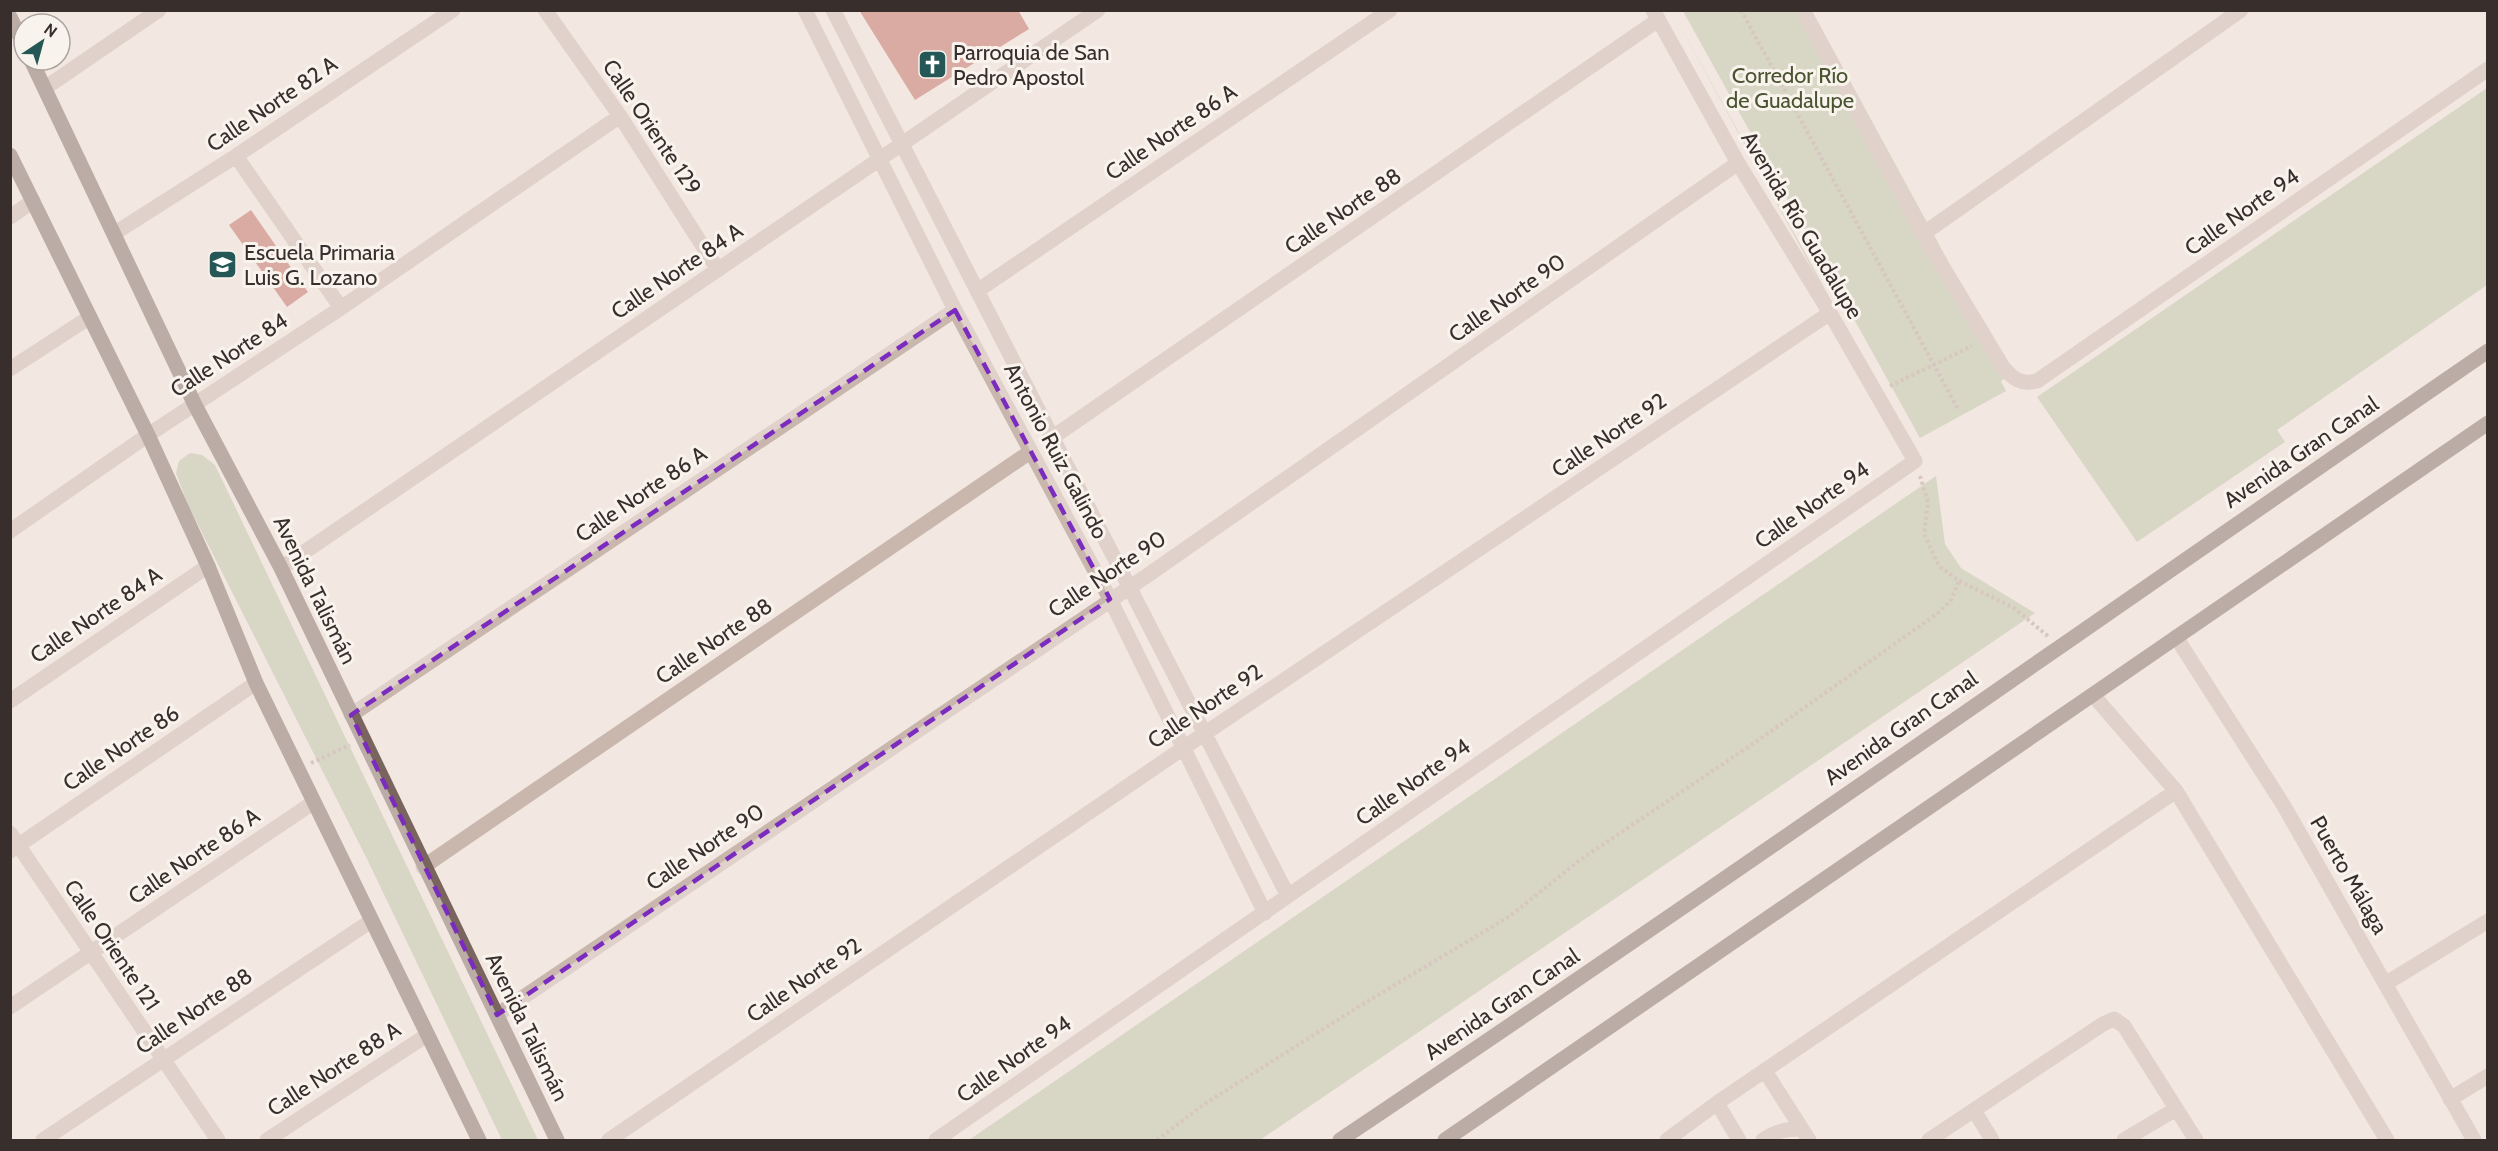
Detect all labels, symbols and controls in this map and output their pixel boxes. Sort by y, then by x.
north arrow [12,12,72,72]
text: N [40,19,61,41]
place label: Parroquia de San Pedro Apostol [953,39,1110,91]
church icon: Parroquia de San Pedro Apostol [916,49,948,81]
street label: Calle Norte 82 A [202,50,343,158]
street label: Calle Oriente 129 [597,54,707,200]
park label: Corredor Río de Guadalupe [1726,62,1854,114]
street label: Calle Norte 86 A [1100,78,1242,186]
street label: Avenida Río Guadalupe [1735,126,1869,324]
street label: Calle Norte 88 [1279,162,1407,260]
street label: Calle Norte 94 [2180,162,2305,261]
street label: Calle Norte 84 A [606,217,748,325]
place label: Escuela Primaria Luis G. Lozano [244,239,395,291]
street label: Calle Norte 90 [1443,248,1571,348]
school or university icon: Escuela Primaria Luis G. Lozano [207,249,239,281]
street label: Calle Norte 84 [165,307,293,403]
street label: Antonio Ruiz Galindo [998,358,1114,544]
street label: Calle Norte 92 [1547,387,1671,483]
street label: Avenida Gran Canal [2219,390,2384,514]
street label: Calle Norte 86 A [570,440,712,548]
street label: Calle Norte 94 [1750,455,1875,554]
street label: Avenida Talismán [267,512,363,668]
street label: Calle Norte 90 [1043,525,1171,623]
street label: Calle Norte 84 A [25,561,167,669]
street label: Calle Norte 88 [650,592,778,690]
street label: Calle Norte 92 [1143,658,1267,754]
street label: Avenida Gran Canal [1819,665,1983,791]
street label: Calle Norte 86 [58,699,184,797]
street label: Calle Norte 94 [1351,732,1476,831]
street label: Calle Norte 90 [641,798,769,896]
street label: Calle Norte 86 A [123,802,265,910]
street label: Puerto Málaga [2304,811,2394,939]
street label: Calle Oriente 121 [58,875,166,1015]
street label: Calle Norte 92 [742,932,866,1028]
street label: Avenida Gran Canal [1420,942,1585,1066]
street label: Avenida Talismán [479,949,575,1105]
street label: Calle Norte 88 [130,962,258,1060]
street label: Calle Norte 94 [952,1009,1077,1108]
street label: Calle Norte 88 A [262,1016,406,1122]

